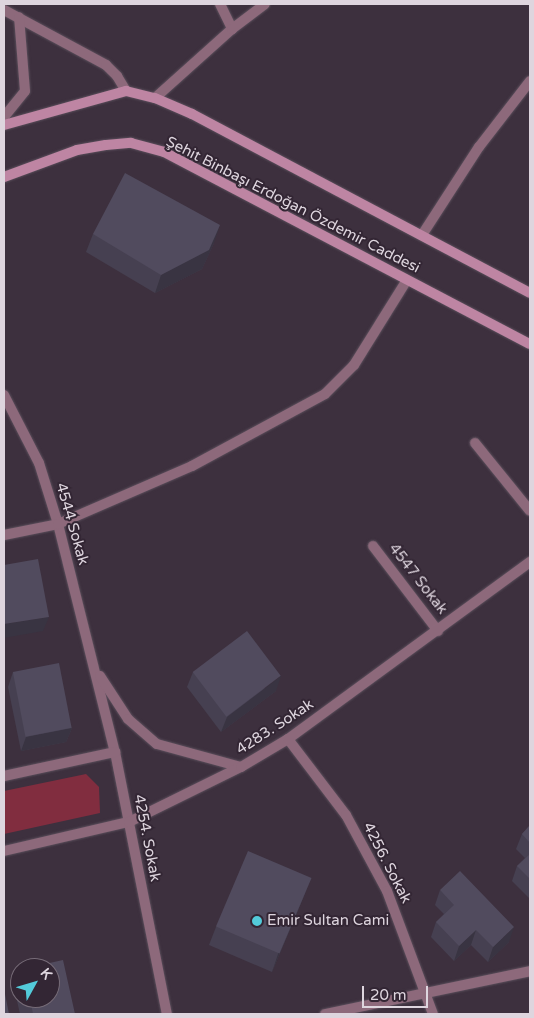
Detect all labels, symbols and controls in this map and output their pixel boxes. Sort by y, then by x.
street label: Şehit Binbaşı Erdoğan Özdemir Caddesi [163,133,423,277]
street label: 4544 Sokak [52,481,92,567]
street label: 4547 Sokak [385,540,451,618]
street label: 4283. Sokak [233,695,317,759]
street label: 4254. Sokak [130,793,164,883]
street label: 4256. Sokak [359,820,415,906]
place label: Emir Sultan Cami [267,912,389,930]
marker: Emir Sultan Cami [251,915,263,927]
north arrow [10,958,60,1008]
text: K [37,965,56,983]
scale bar [364,976,430,1008]
text: 20 m [370,986,407,1004]

